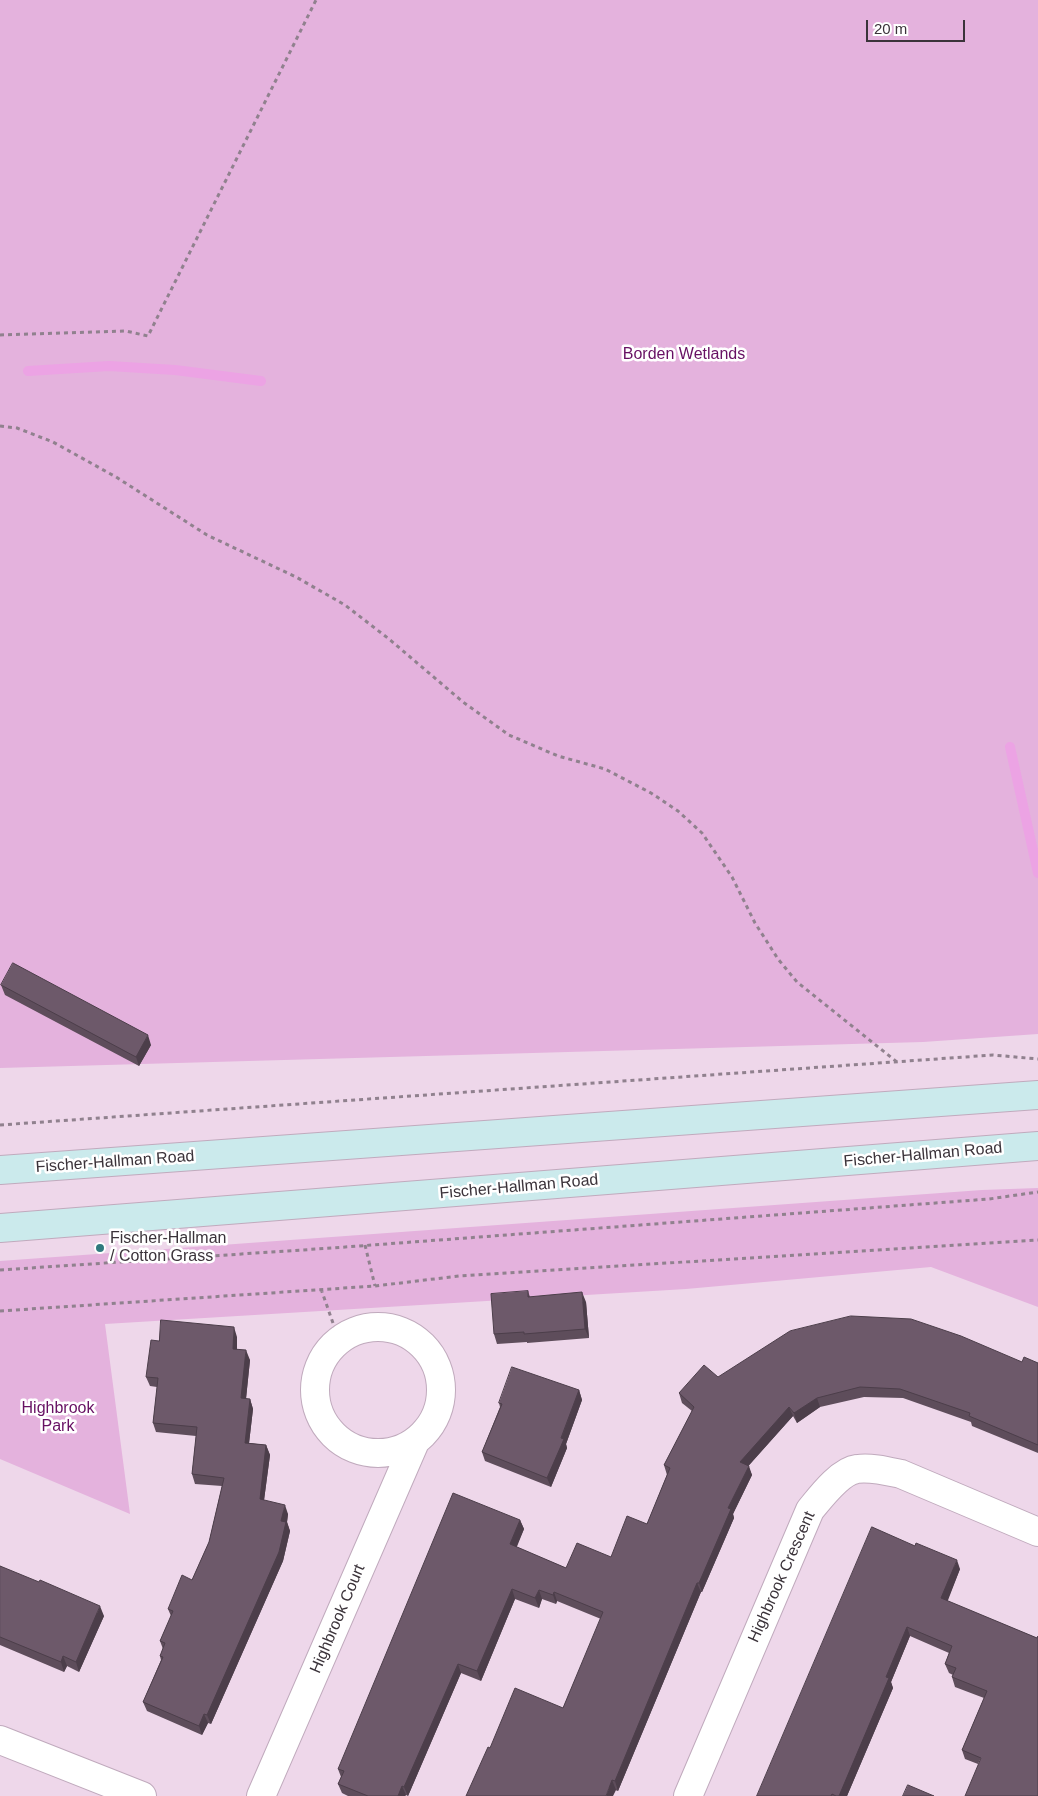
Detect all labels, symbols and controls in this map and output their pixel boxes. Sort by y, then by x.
scale bar [868,10,967,42]
text: 20 m [874,20,907,37]
park label: Borden Wetlands [623,345,745,365]
street label: Fischer-Hallman Road [843,1139,1003,1171]
street label: Fischer-Hallman Road [35,1147,195,1177]
street label: Fischer-Hallman Road [439,1171,599,1203]
place label: Fischer-Hallman / Cotton Grass [110,1229,226,1267]
marker: Fischer-Hallman / Cotton Grass [94,1242,106,1254]
park label: Highbrook Park [22,1399,94,1437]
street label: Highbrook Crescent [744,1509,820,1645]
street label: Highbrook Court [306,1562,370,1676]

